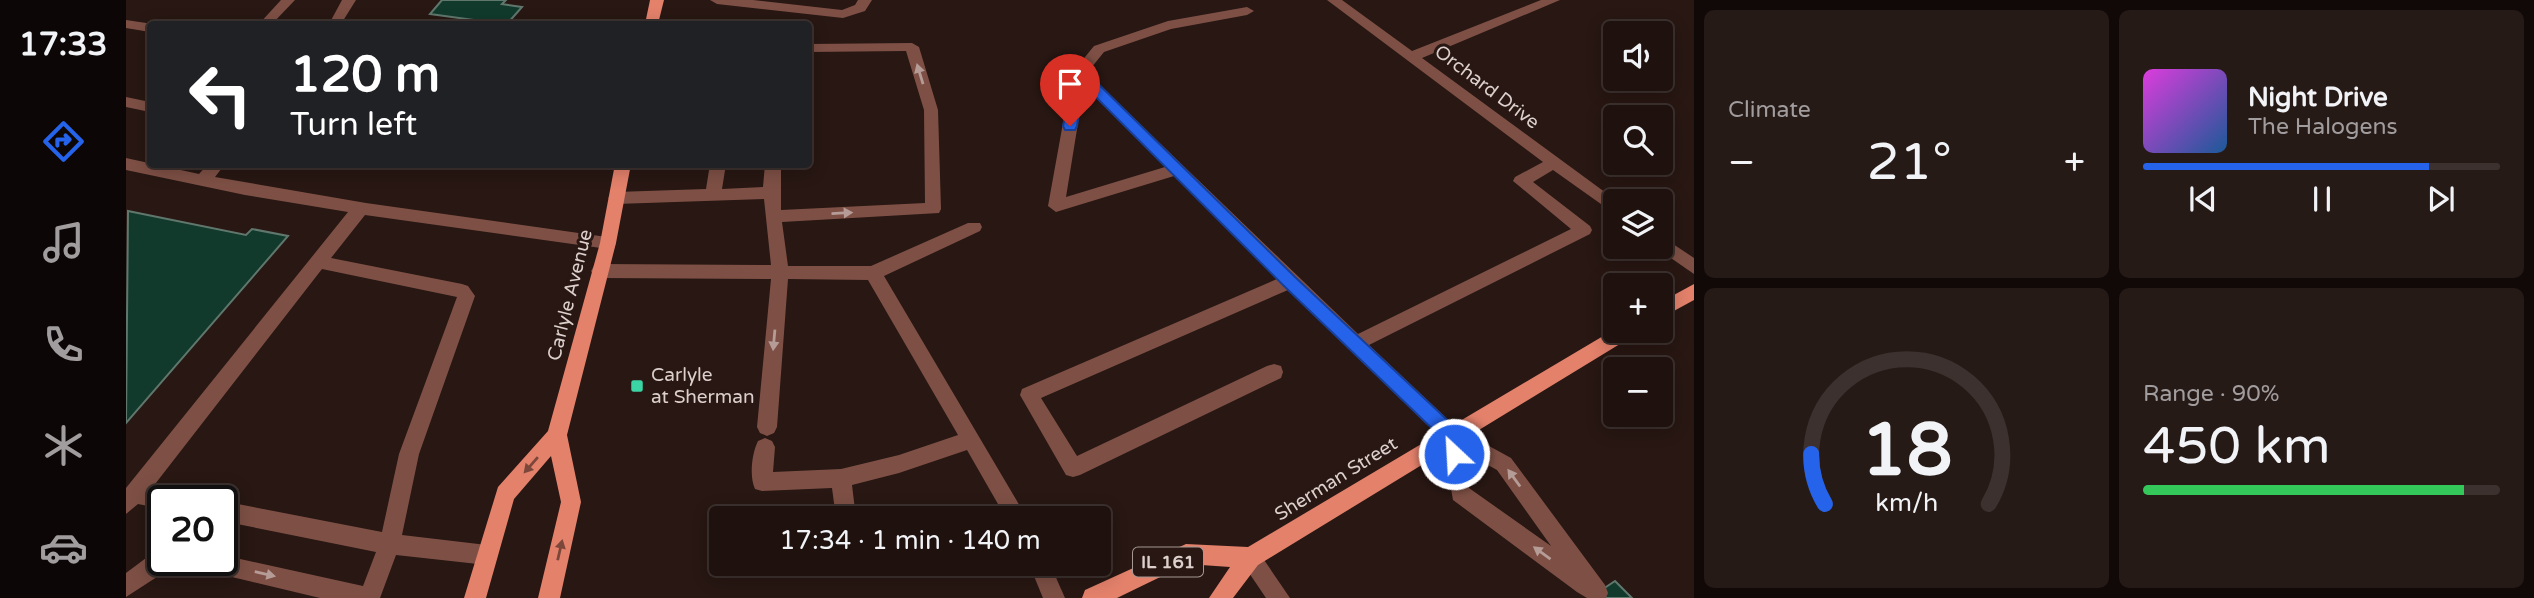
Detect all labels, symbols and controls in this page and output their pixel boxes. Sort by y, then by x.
map controls [1603,21,1673,427]
button: sound [1603,21,1673,91]
text: 17:33 [19,26,107,64]
street label: Orchard Drive [1430,40,1544,134]
text: 120 m [290,46,440,105]
icon: left [175,49,266,140]
pin [1040,54,1100,126]
one-way arrow [915,63,925,84]
icon: arrive [1051,65,1089,103]
text: Night Drive [2248,82,2388,113]
text: Climate [1728,96,1811,124]
button: search [1603,105,1673,175]
text: Turn left [290,106,417,144]
text: The Halogens [2248,113,2397,141]
icon: directions [39,117,88,166]
text: 21° [1867,131,1952,194]
text: − [1728,140,1755,186]
text: + [2064,140,2085,186]
icon: previous [2184,180,2222,218]
icon: pause [2303,180,2341,218]
icon: next [2422,180,2460,218]
button: layers [1603,189,1673,259]
one-way arrow [831,207,853,218]
icon: music [39,218,88,267]
street label: Carlyle Avenue [543,227,597,363]
button: + [1603,273,1673,343]
icon: phone [39,320,88,369]
one-way arrow [768,329,779,351]
button: − [1603,357,1673,427]
place label: Carlyle at Sherman [651,364,755,408]
marker: Carlyle at Sherman [629,378,645,394]
text: Range · 90% [2143,380,2279,408]
text: 18 [1861,407,1952,495]
text: 450 km [2143,415,2331,478]
position arrow [1417,417,1491,491]
icon: climate [39,421,88,470]
street label: Sherman Street [1271,433,1401,525]
one-way arrow [523,456,539,474]
one-way arrow [1507,469,1521,487]
speed limit sign: 20 [147,485,238,576]
text: km/h [1875,488,1938,518]
icon: car [39,523,88,572]
text: 17:34 · 1 min · 140 m [779,525,1041,556]
one-way arrow [555,539,566,561]
one-way arrow [1533,546,1551,560]
road number: IL 161 [1133,548,1203,576]
one-way arrow [254,569,276,580]

